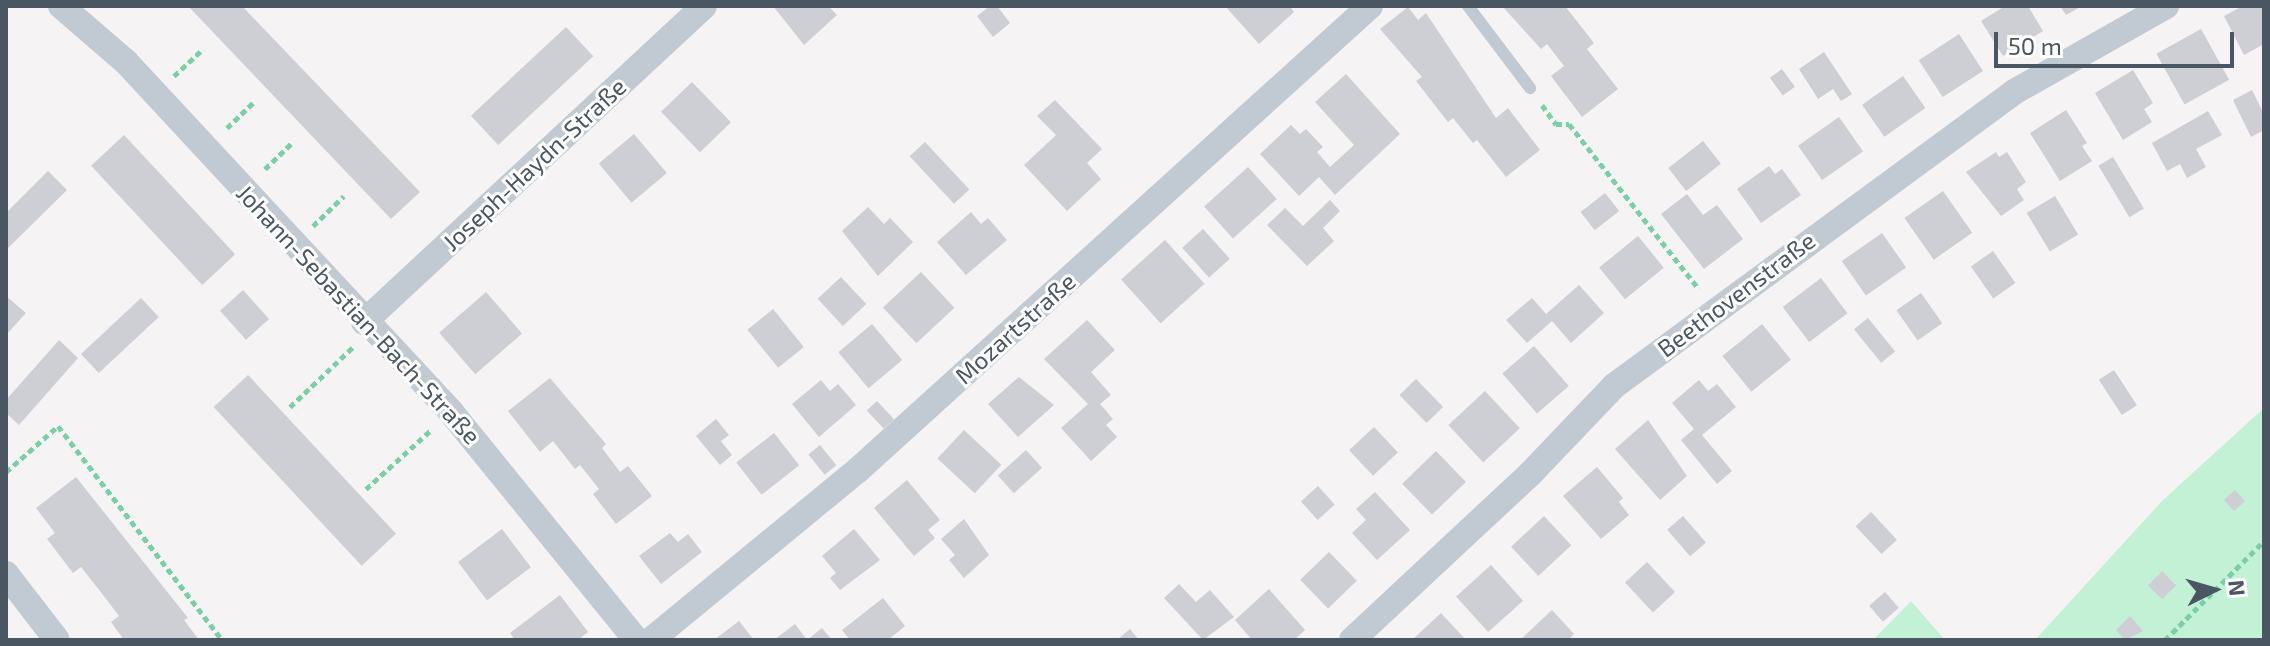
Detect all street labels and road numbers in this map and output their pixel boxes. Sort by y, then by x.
street label: Joseph-Haydn-Straße [436,72,632,256]
street label: Johann-Sebastian-Bach-Straße [231,178,487,450]
street label: Beethovenstraße [1652,225,1820,363]
street label: Mozartstraße [949,266,1081,390]

